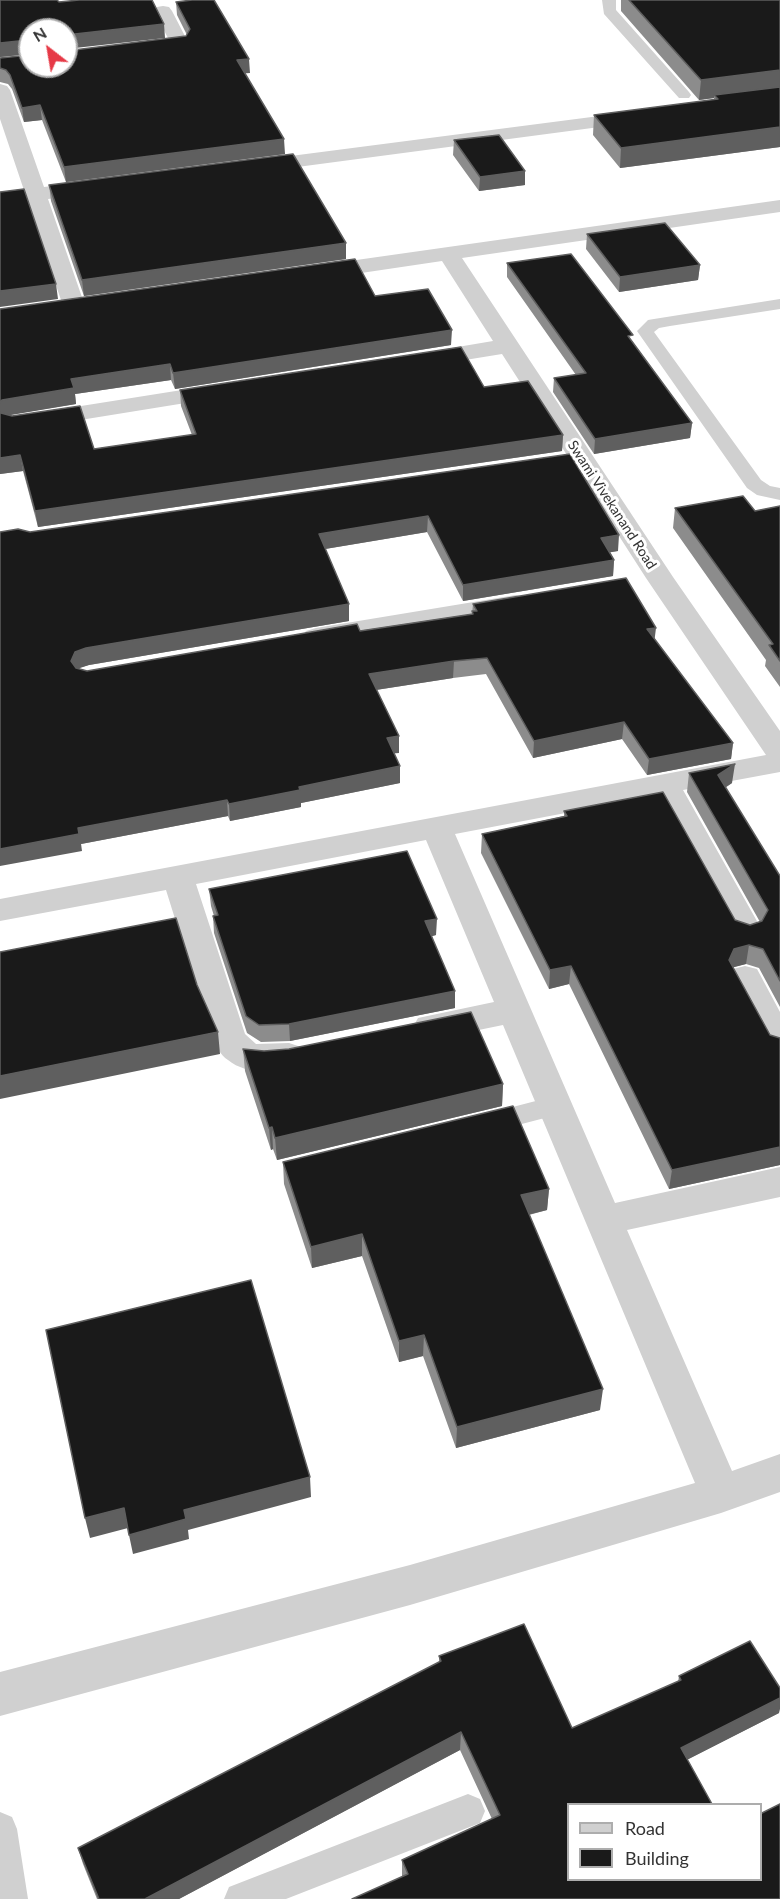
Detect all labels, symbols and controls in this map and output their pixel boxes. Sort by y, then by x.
north arrow [18,18,78,78]
text: N [29,23,50,45]
street label: Swami Vivekanand Road [564,437,660,573]
legend [567,1803,762,1881]
text: Road [625,1817,665,1839]
text: Building [625,1847,689,1869]

